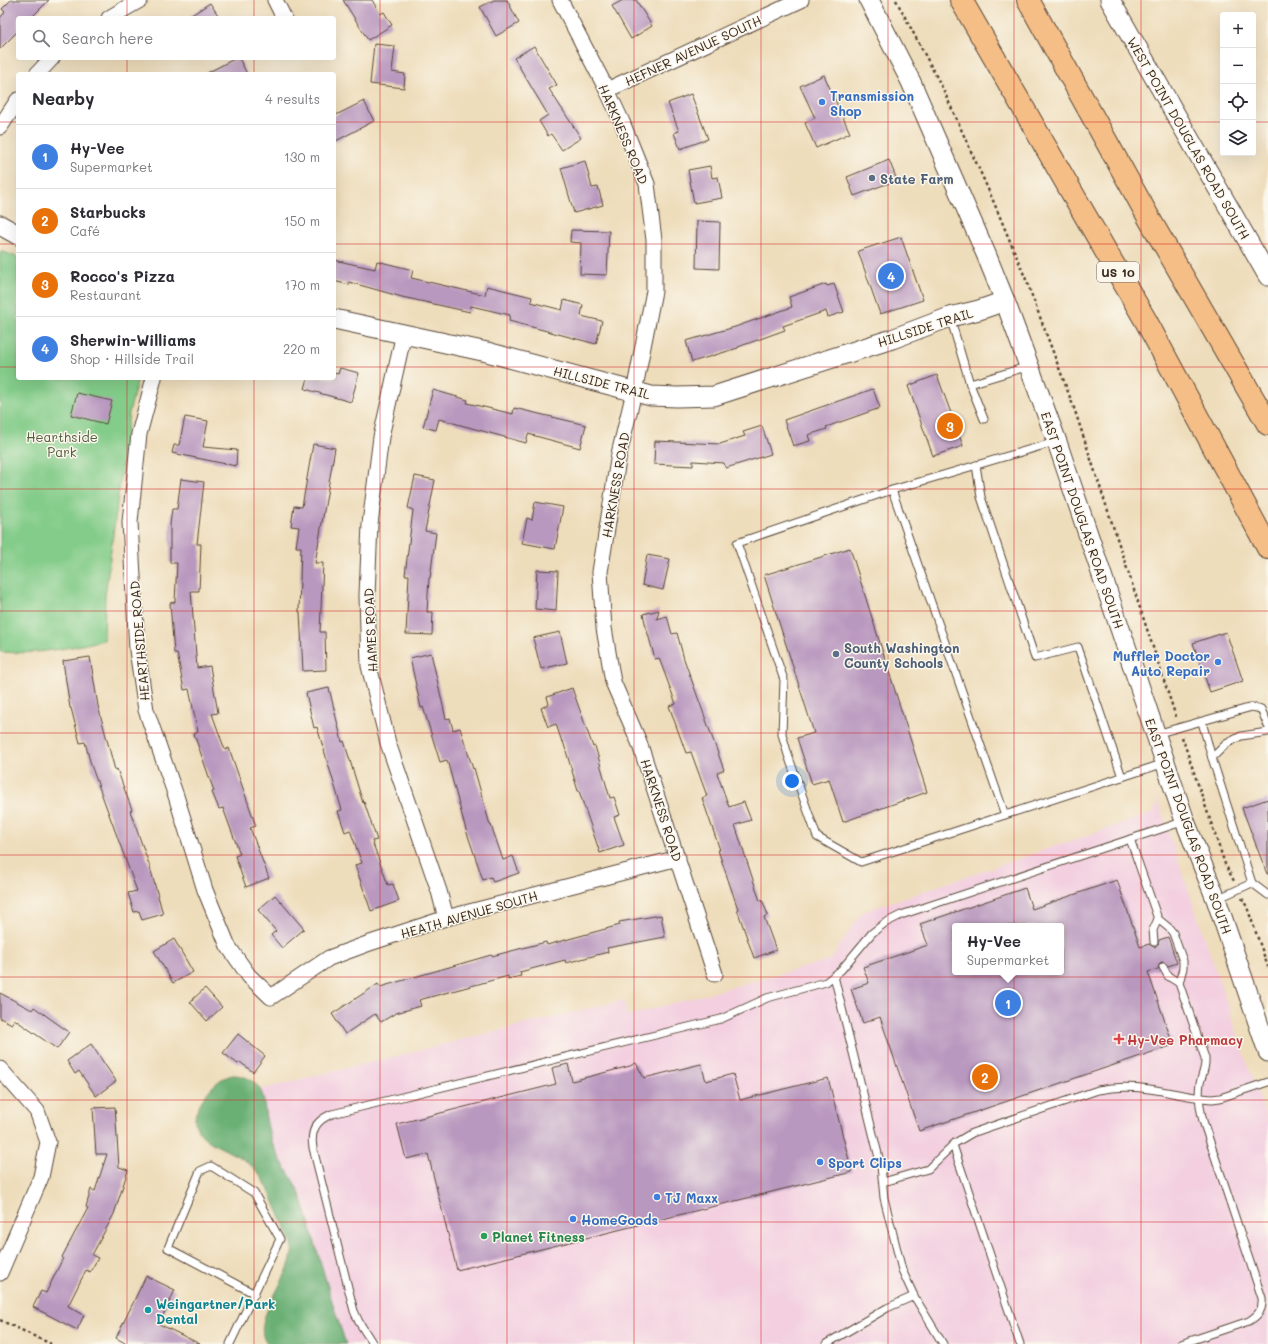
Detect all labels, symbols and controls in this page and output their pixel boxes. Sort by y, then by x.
street label: HEFNER AVENUE SOUTH [622,11,764,89]
map controls [1220,12,1256,156]
button: + [1220,12,1256,48]
search box [16,16,336,60]
icon: search [30,27,52,49]
text: Search here [62,28,153,48]
street label: WEST POINT DOUGLAS ROAD SOUTH [1124,34,1254,242]
button: − [1220,48,1256,84]
street label: HARKNESS ROAD [595,81,653,187]
button: locate [1220,84,1256,120]
text: Nearby [32,87,94,109]
place label: Transmission Shop [830,87,914,119]
text: 4 results [265,90,320,107]
marker: Transmission Shop [817,97,827,107]
button: layers [1220,120,1256,156]
text: Hy-Vee [70,138,124,158]
text: 1 [42,148,48,165]
text: 130 m [284,148,320,165]
text: Supermarket [70,158,153,175]
place label: State Farm [880,170,954,187]
marker: State Farm [867,173,877,183]
text: Starbucks [70,202,146,222]
text: 2 [41,212,49,229]
text: 150 m [284,212,320,229]
text: Café [70,222,100,239]
pin: 4 [878,261,904,291]
road number: US 10 [1097,262,1139,282]
text: Rocco's Pizza [70,266,175,286]
text: 3 [41,276,49,293]
text: 170 m [284,276,320,293]
text: Restaurant [70,286,141,303]
street label: HILLSIDE TRAIL [875,304,975,350]
text: Sherwin-Williams [70,330,196,350]
text: 4 [41,340,49,357]
text: 220 m [283,340,320,357]
text: Shop · Hillside Trail [70,350,194,367]
street label: HILLSIDE TRAIL [552,362,652,402]
street label: EAST POINT DOUGLAS ROAD SOUTH [1038,409,1128,631]
pin: 3 [937,411,963,441]
park label: Hearthside Park [26,428,98,460]
street label: HARKNESS ROAD [597,431,633,539]
street label: HEARTHSIDE ROAD [125,580,153,702]
street label: HAMES ROAD [359,587,381,672]
place label: South Washington County Schools [844,639,959,672]
place label: Muffler Doctor Auto Repair [1113,647,1210,679]
marker: South Washington County Schools [831,649,841,659]
marker: Muffler Doctor Auto Repair [1213,657,1223,667]
street label: EAST POINT DOUGLAS ROAD SOUTH [1142,716,1236,936]
street label: HARKNESS ROAD [637,757,687,864]
your location [782,771,802,791]
street label: HEATH AVENUE SOUTH [398,886,540,942]
popup [952,923,1064,975]
text: Hy-Vee [967,931,1021,951]
text: Supermarket [967,951,1049,968]
pin: 1 [995,988,1021,1018]
place label: Hy-Vee Pharmacy [1127,1031,1243,1049]
marker: Hy-Vee Pharmacy [1114,1034,1124,1044]
pin: 2 [972,1062,998,1092]
place label: Sport Clips [828,1154,902,1171]
marker: Sport Clips [815,1157,825,1167]
place label: TJ Maxx [665,1189,718,1206]
marker: TJ Maxx [652,1192,662,1202]
place label: HomeGoods [581,1211,658,1228]
marker: HomeGoods [568,1214,578,1224]
place label: Planet Fitness [492,1228,585,1245]
marker: Planet Fitness [479,1231,489,1241]
place label: Weingartner/Park Dental [156,1295,275,1327]
marker: Weingartner/Park Dental [143,1305,153,1315]

